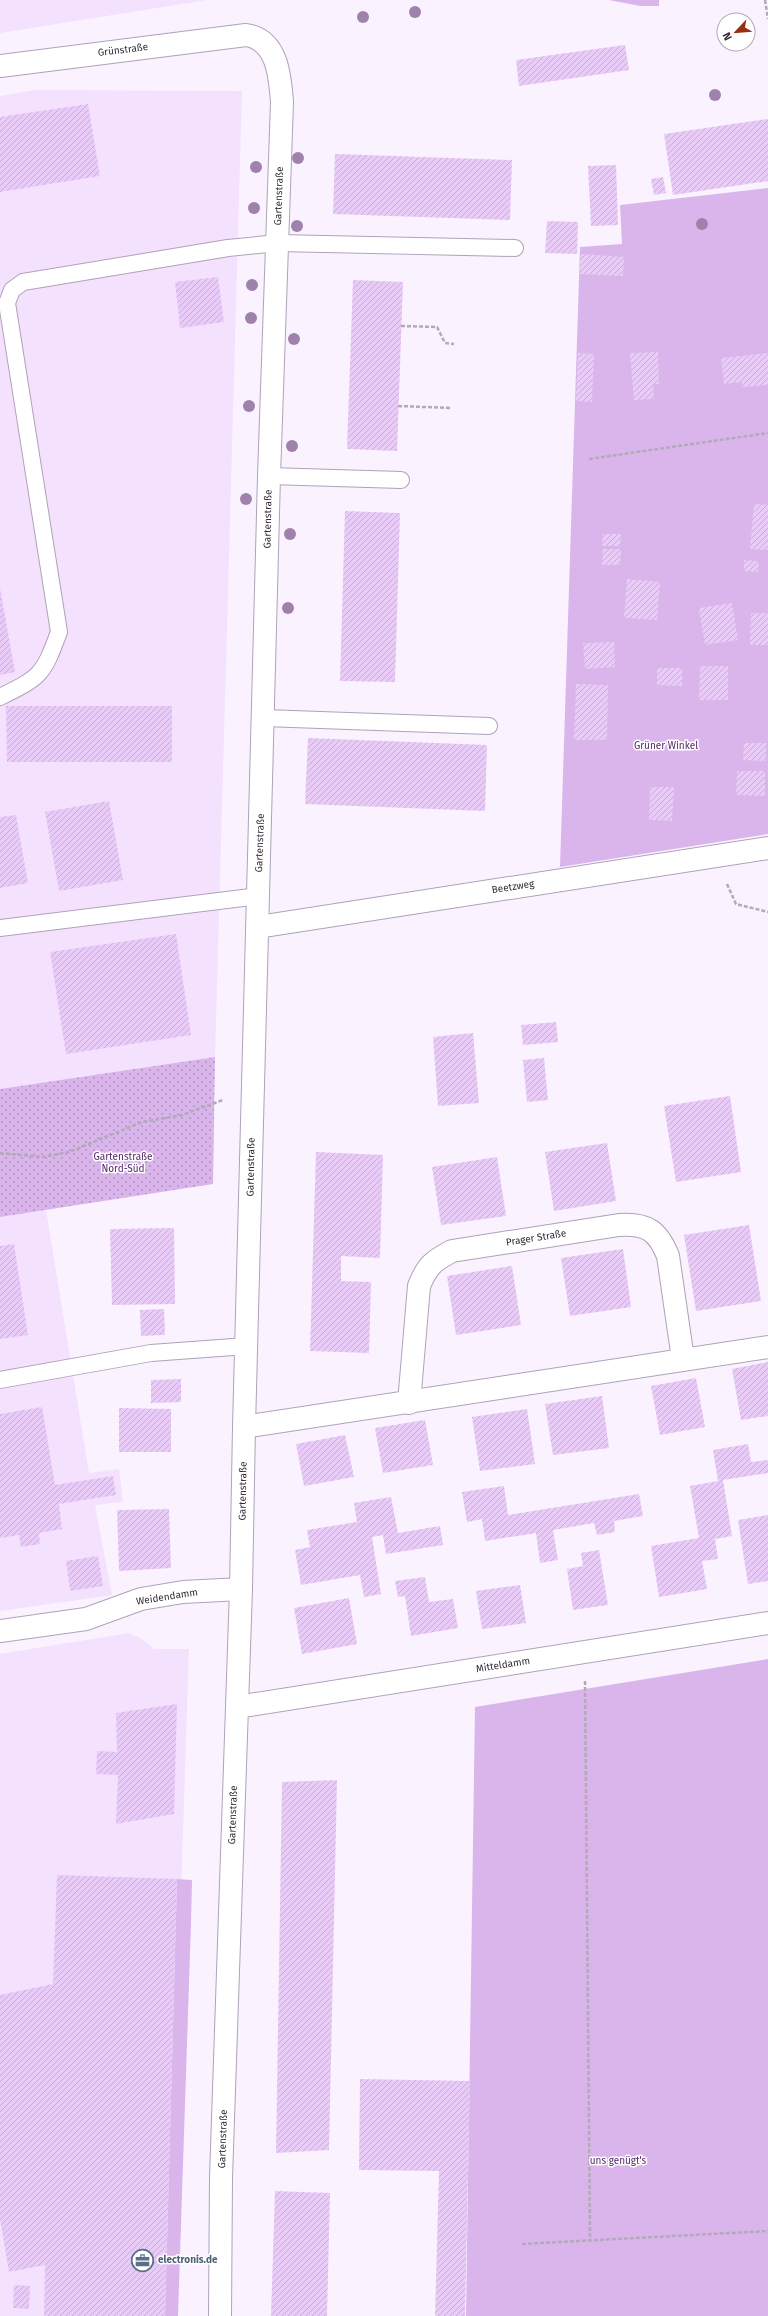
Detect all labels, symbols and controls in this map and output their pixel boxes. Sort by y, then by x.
north arrow [716,12,756,52]
text: N [720,30,735,42]
street label: Grünstraße [97,41,149,59]
street label: Gartenstraße [272,166,286,226]
street label: Gartenstraße [261,489,275,549]
park label: Grüner Winkel [634,740,698,752]
street label: Gartenstraße [253,813,267,873]
street label: Beetzweg [491,878,536,896]
street label: Gartenstraße [244,1137,258,1197]
park label: Gartenstraße Nord-Süd [94,1151,153,1175]
street label: Prager Straße [505,1227,567,1249]
street label: Gartenstraße [236,1461,250,1521]
street label: Weidendamm [135,1586,199,1608]
street label: Mitteldamm [475,1655,531,1675]
street label: Gartenstraße [226,1785,240,1845]
street label: Gartenstraße [216,2109,230,2169]
park label: uns genügt's [590,2155,647,2167]
office icon: electronis.de [130,2247,156,2273]
place label: electronis.de [158,2254,218,2266]

